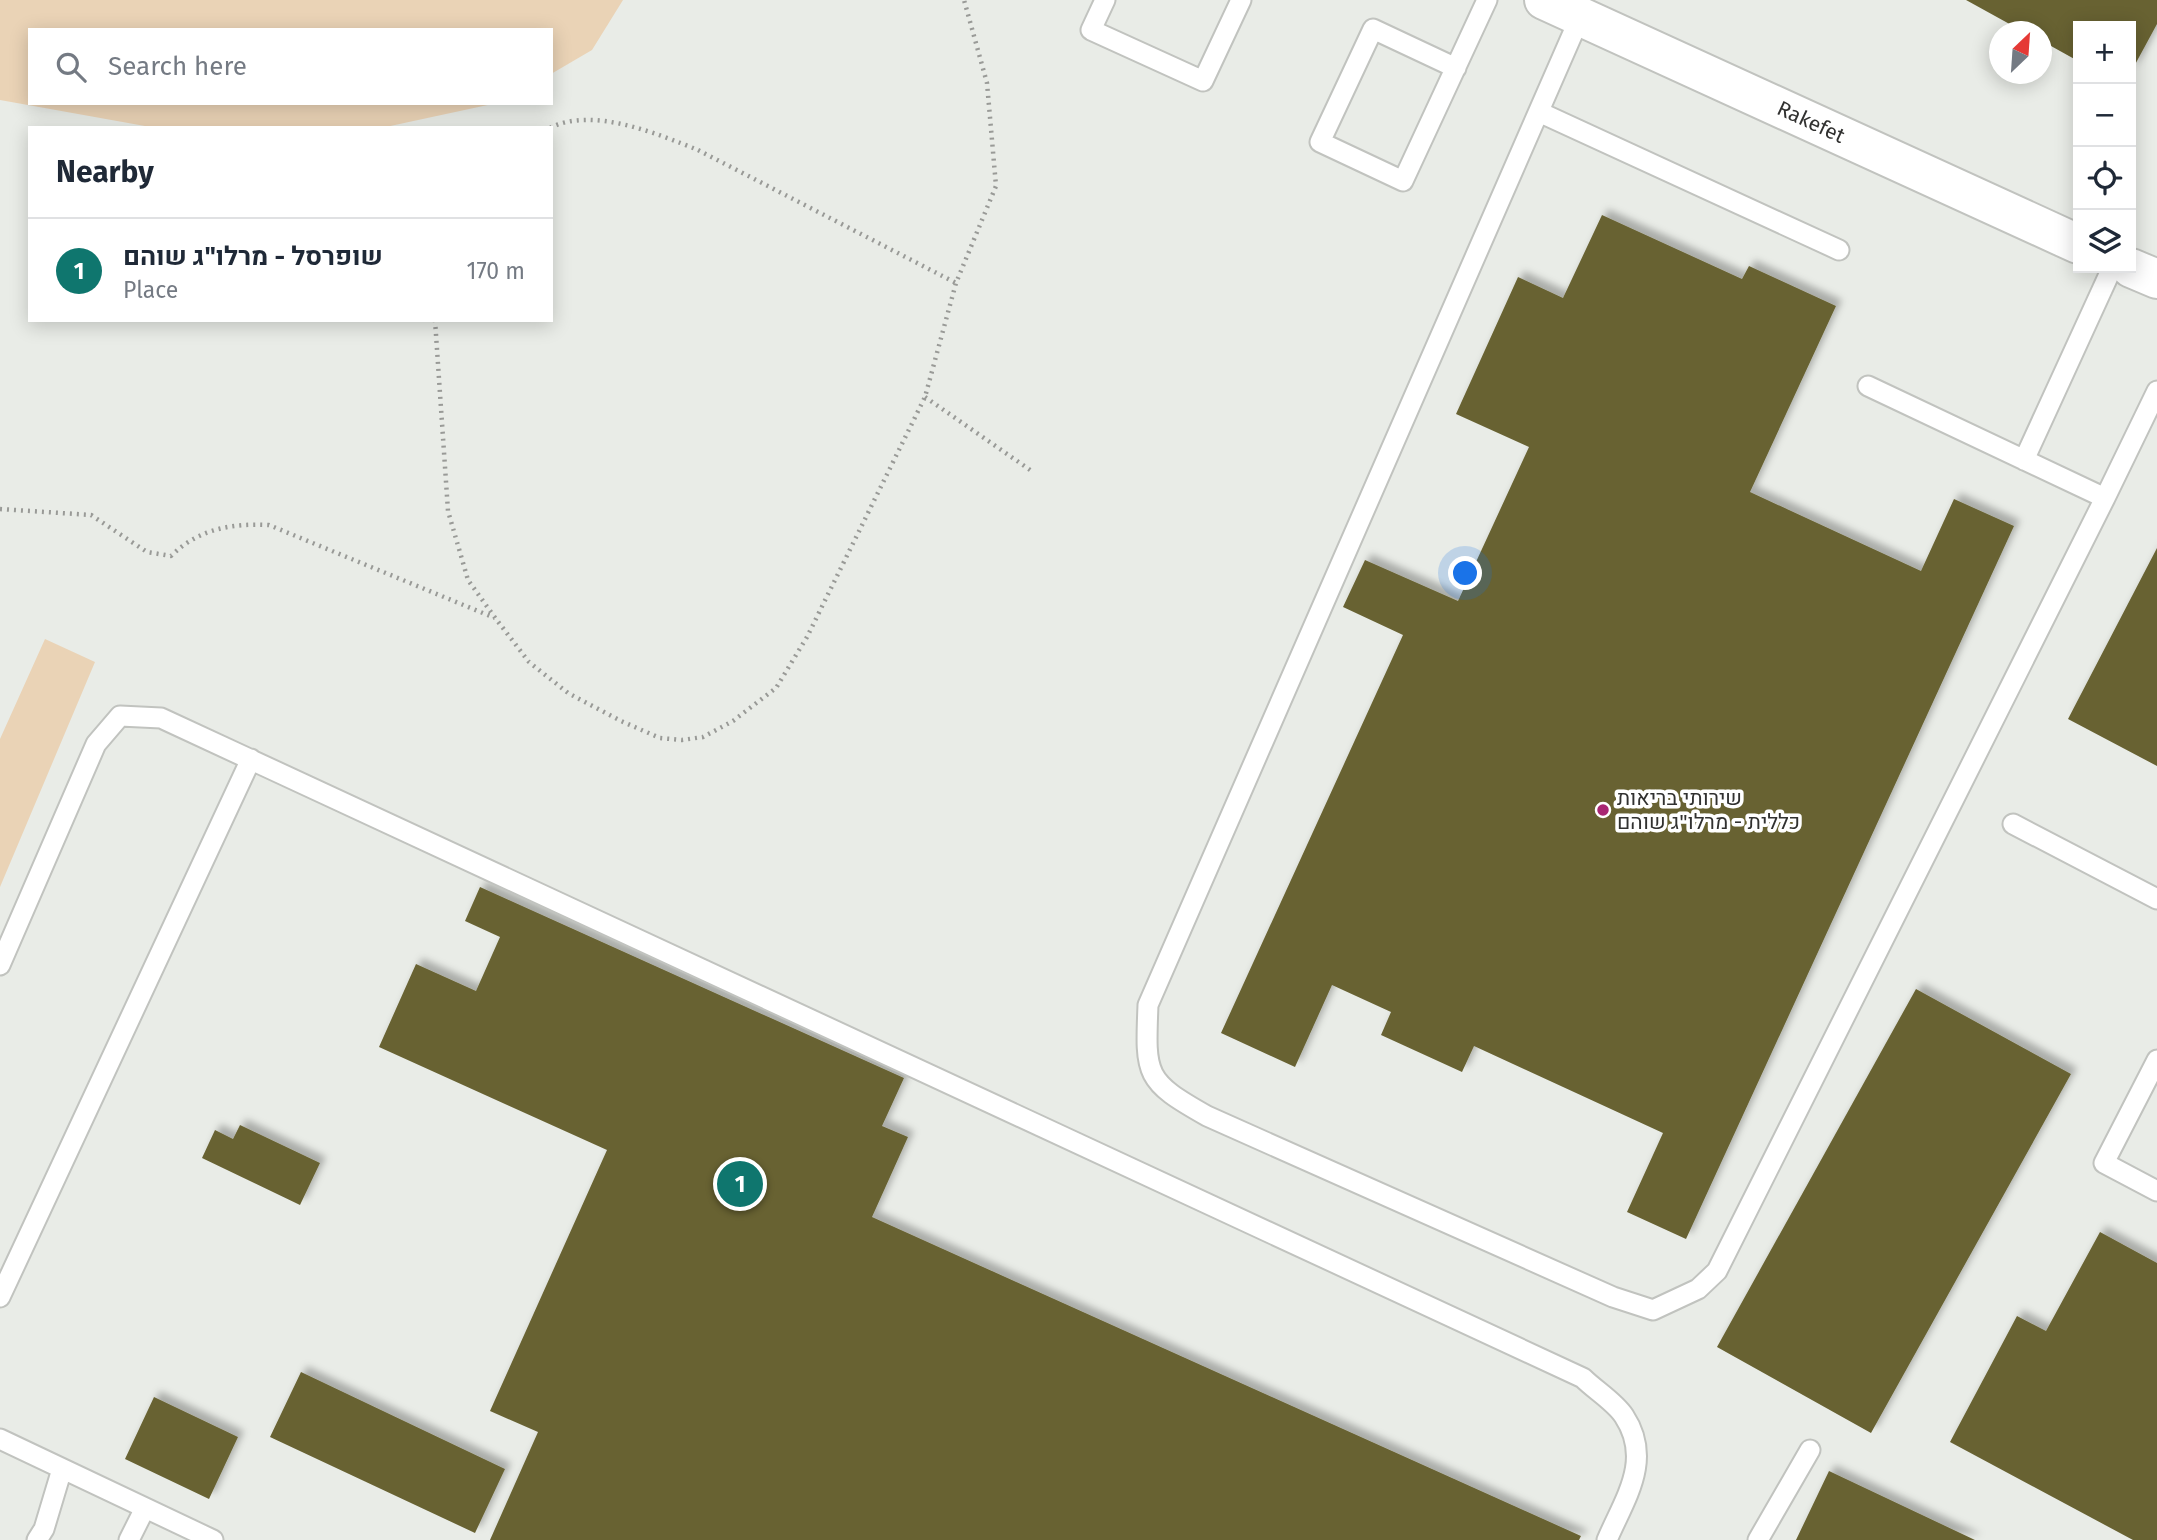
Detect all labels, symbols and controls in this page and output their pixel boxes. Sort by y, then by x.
north arrow [1989,21,2052,84]
map controls [2073,21,2136,273]
button: + [2073,21,2136,84]
search box [28,28,553,105]
icon: search [52,48,90,86]
text: Search here [108,51,247,82]
button: − [2073,84,2136,147]
street label: Rakefet [1773,95,1849,149]
button: locate [2073,147,2136,210]
text: Nearby [56,154,154,190]
button: layers [2073,210,2136,273]
text: שופרסל - מרלו"ג שוהם [123,241,383,272]
text: 1 [74,257,84,285]
text: 170 m [466,257,525,285]
text: Place [123,276,178,304]
your location [1448,556,1482,590]
place label: שירותי בריאות כללית - מרלו"ג שוהם [1617,785,1800,835]
marker: שירותי בריאות כללית - מרלו"ג שוהם [1595,802,1611,818]
pin: 1 [717,1158,763,1210]

